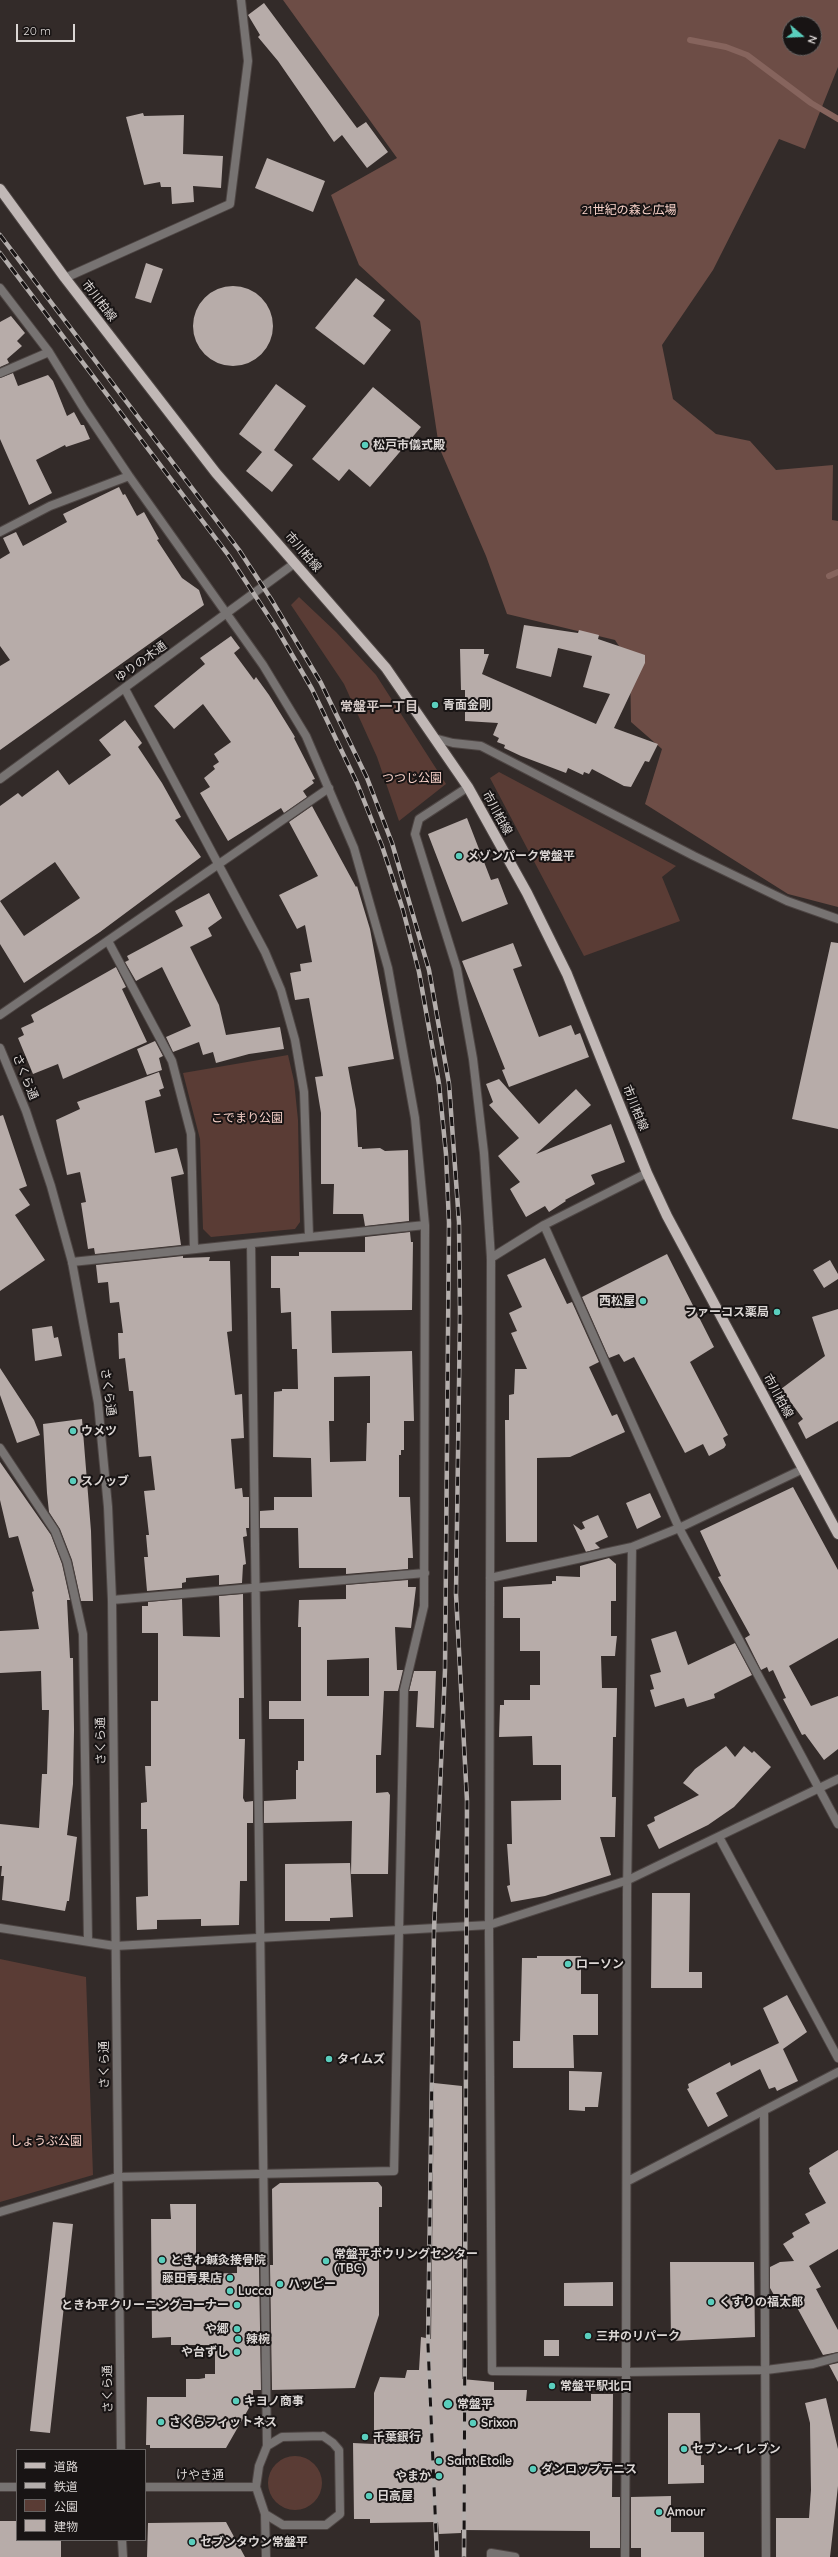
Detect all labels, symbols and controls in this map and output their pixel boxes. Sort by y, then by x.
scale bar [18,16,77,42]
north arrow [782,16,822,56]
text: 20 m [23,23,51,38]
text: N [804,33,820,46]
park label: 21世紀の森と広場 [581,203,677,217]
street label: 市川柏線 [79,278,119,324]
place label: 松戸市儀式殿 [373,438,445,452]
marker: 松戸市儀式殿 [360,440,370,450]
street label: 市川柏線 [282,529,324,575]
street label: ゆりの木通 [112,639,170,685]
place label: 青面金剛 [443,698,491,712]
district label: 常盤平一丁目 [340,699,418,715]
marker: 青面金剛 [430,700,440,710]
park label: つつじ公園 [382,771,442,785]
street label: 市川柏線 [479,789,515,837]
place label: メゾンパーク常盤平 [467,849,575,863]
marker: メゾンパーク常盤平 [454,851,464,861]
street label: さくら通 [9,1052,41,1102]
street label: 市川柏線 [619,1083,651,1133]
park label: こでまり公園 [211,1111,283,1125]
place label: 西松屋 [599,1294,635,1308]
marker: 西松屋 [638,1296,648,1306]
place label: ファーコス薬局 [685,1305,769,1319]
marker: ファーコス薬局 [772,1307,782,1317]
street label: さくら通 [98,1367,118,1417]
street label: 市川柏線 [760,1372,796,1420]
place label: ウメツ [81,1424,117,1438]
marker: ウメツ [68,1426,78,1436]
place label: スノッブ [81,1474,129,1488]
marker: スノッブ [68,1476,78,1486]
street label: さくら通 [93,1717,109,1765]
place label: ローソン [576,1957,624,1971]
marker: ローソン [563,1959,573,1969]
street label: さくら通 [97,2041,111,2089]
place label: タイムズ [337,2052,385,2066]
marker: タイムズ [324,2054,334,2064]
park label: しょうぶ公園 [10,2134,82,2148]
place label: 常盤平ボウリングセンター (TBC) [334,2247,478,2275]
place label: ときわ鍼灸接骨院 [170,2253,266,2267]
marker: ときわ鍼灸接骨院 [157,2255,167,2265]
marker: 常盤平ボウリングセンター (TBC) [321,2256,331,2266]
place label: 藤田青果店 [162,2271,222,2285]
marker: 藤田青果店 [225,2273,235,2283]
place label: ハッピー [288,2277,336,2291]
marker: ハッピー [275,2279,285,2289]
place label: Lucca [238,2284,272,2298]
marker: Lucca [225,2286,235,2296]
place label: くすりの福太郎 [719,2295,803,2309]
marker: くすりの福太郎 [706,2297,716,2307]
place label: ときわ平クリーニングコーナー [61,2298,229,2312]
marker: ときわ平クリーニングコーナー [232,2300,242,2310]
place label: や郷 [205,2322,229,2336]
marker: や郷 [232,2324,242,2334]
place label: 三井のリパーク [596,2329,680,2343]
marker: 三井のリパーク [583,2331,593,2341]
place label: 辣椀 [246,2332,270,2346]
marker: 辣椀 [233,2334,243,2344]
place label: や台ずし [181,2345,229,2359]
marker: や台ずし [232,2347,242,2357]
street label: さくら通 [100,2365,116,2413]
place label: 常盤平駅北口 [560,2379,632,2393]
marker: 常盤平駅北口 [547,2381,557,2391]
place label: キヨノ商事 [244,2394,304,2408]
marker: キヨノ商事 [231,2396,241,2406]
place label: 常盤平 [457,2397,493,2411]
marker: 常盤平 [442,2398,454,2410]
place label: さくらフィットネス [169,2415,277,2429]
place label: Srixon [481,2416,517,2430]
marker: さくらフィットネス [156,2417,166,2427]
marker: Srixon [468,2418,478,2428]
place label: 千葉銀行 [373,2430,421,2444]
marker: 千葉銀行 [360,2432,370,2442]
place label: セブン-イレブン [692,2442,781,2456]
marker: セブン-イレブン [679,2444,689,2454]
legend [16,2449,146,2541]
place label: Saint Etoile [447,2454,512,2468]
marker: Saint Etoile [434,2456,444,2466]
text: 道路 [54,2459,78,2474]
place label: ダンロップテニス [541,2462,637,2476]
marker: ダンロップテニス [528,2464,538,2474]
street label: けやき通 [176,2468,224,2482]
place label: やまか [395,2469,431,2483]
marker: やまか [434,2471,444,2481]
text: 鉄道 [54,2479,78,2494]
place label: 日高屋 [377,2489,413,2503]
marker: 日高屋 [364,2491,374,2501]
text: 公園 [54,2499,78,2514]
place label: Amour [667,2505,705,2519]
marker: Amour [654,2507,664,2517]
text: 建物 [54,2519,78,2534]
place label: セブンタウン常盤平 [200,2535,308,2549]
marker: セブンタウン常盤平 [187,2537,197,2547]

